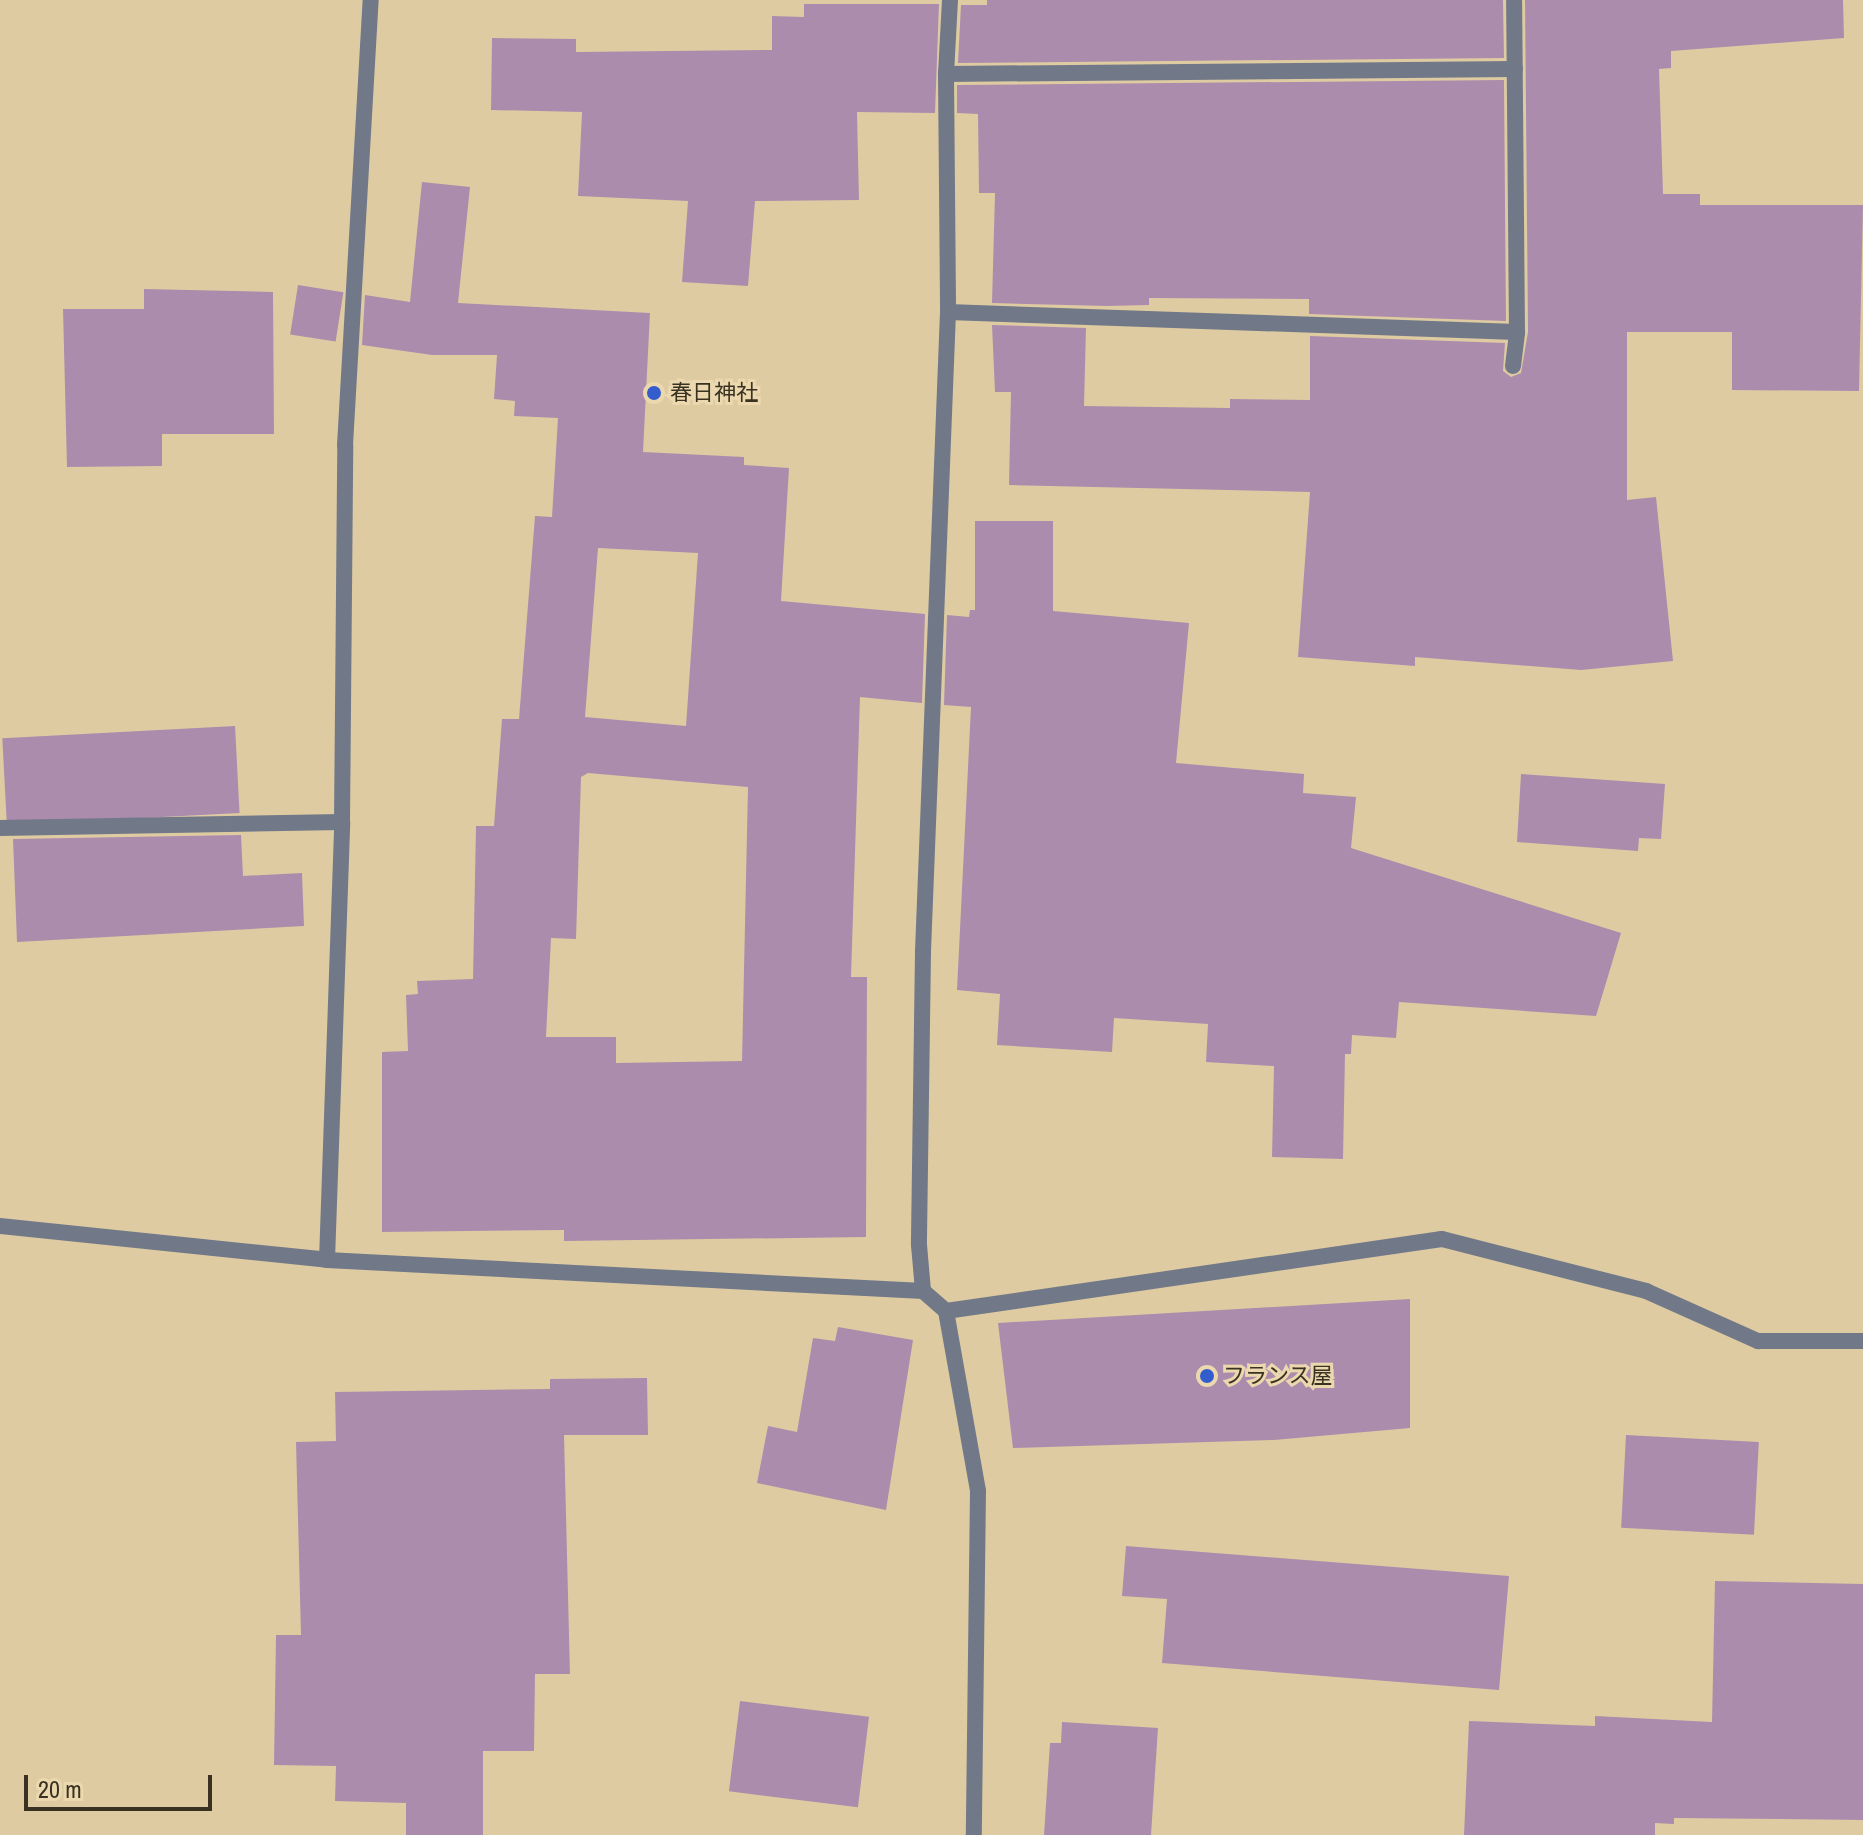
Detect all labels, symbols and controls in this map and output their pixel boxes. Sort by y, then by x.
place label: 春日神社 [670,380,758,406]
marker: 春日神社 [645,384,663,402]
place label: フランス屋 [1223,1363,1333,1389]
marker: フランス屋 [1198,1367,1216,1385]
scale bar [28,1759,216,1809]
text: 20 m [38,1773,82,1805]

